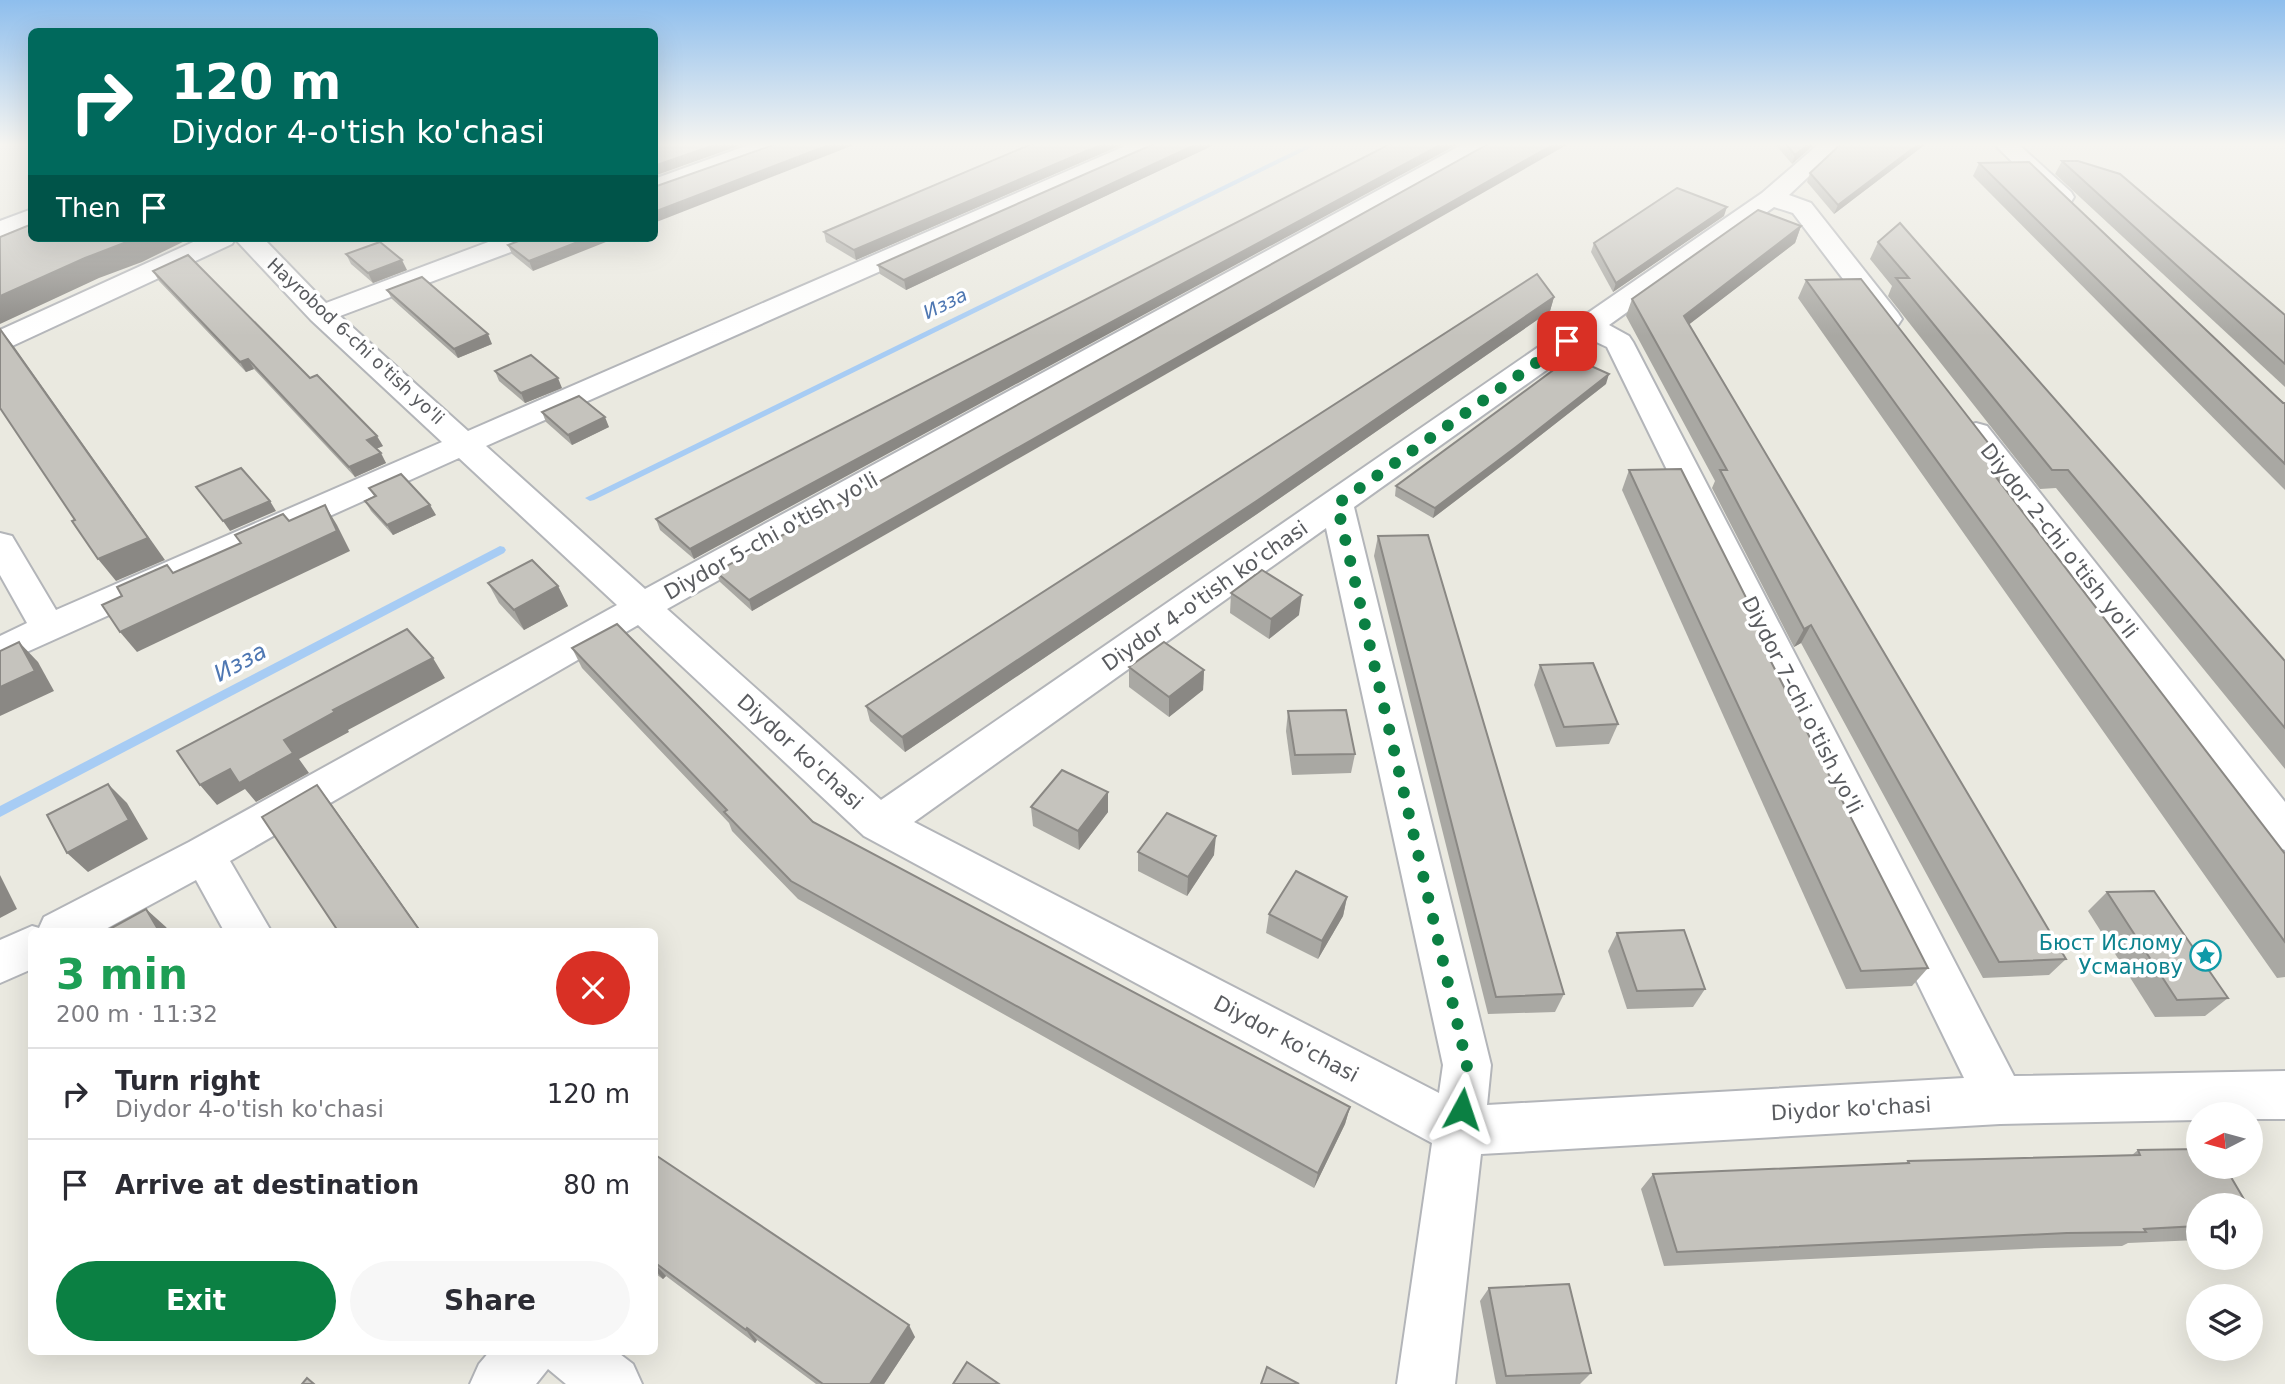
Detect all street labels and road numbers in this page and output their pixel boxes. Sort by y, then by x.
street label: Hayrobod 6-chi o'tish yo'li [263,254,449,428]
street label: Diydor 2-chi o'tish yo'li [1975,439,2143,643]
street label: Diydor 5-chi o'tish yo'li [660,467,882,605]
street label: Diydor 4-o'tish ko'chasi [1098,516,1312,676]
street label: Diydor 7-chi o'tish yo'li [1737,592,1867,818]
street label: Diydor ko'chasi [732,689,868,815]
street label: Diydor ko'chasi [1210,991,1362,1087]
street label: Diydor ko'chasi [1770,1093,1932,1125]

